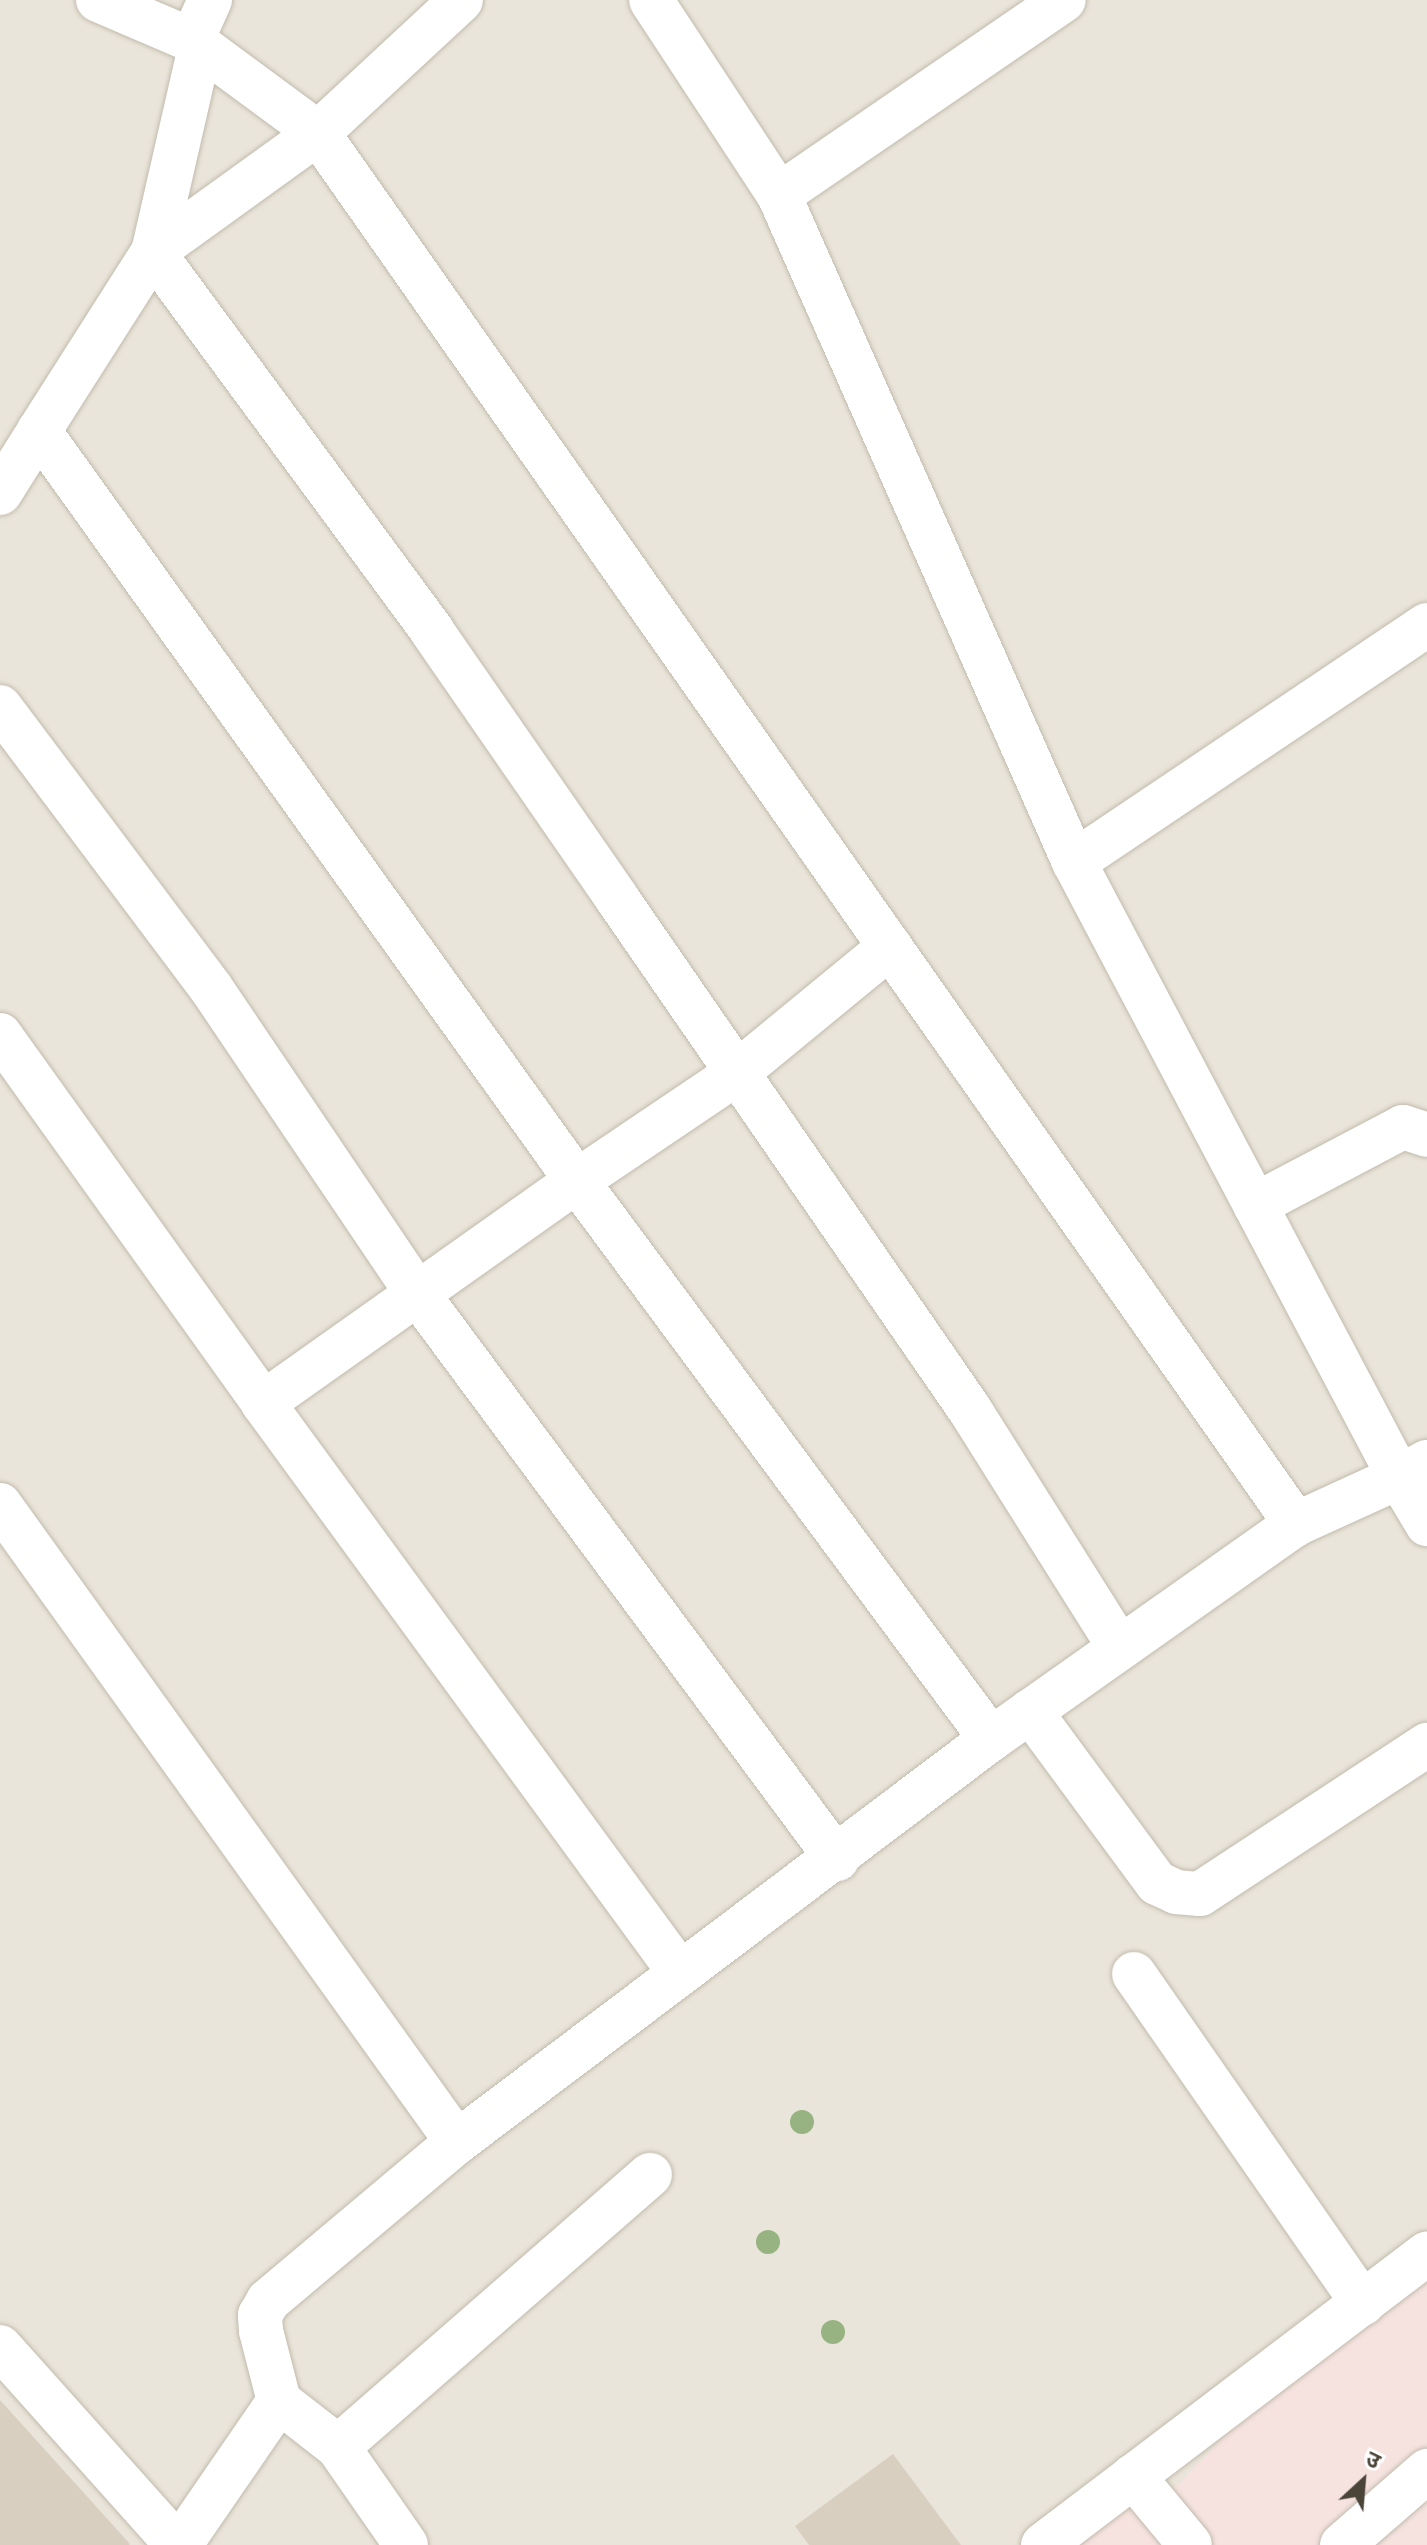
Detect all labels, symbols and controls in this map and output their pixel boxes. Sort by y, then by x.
north arrow [1323,2441,1403,2521]
text: उ [1362,2445,1385,2473]

